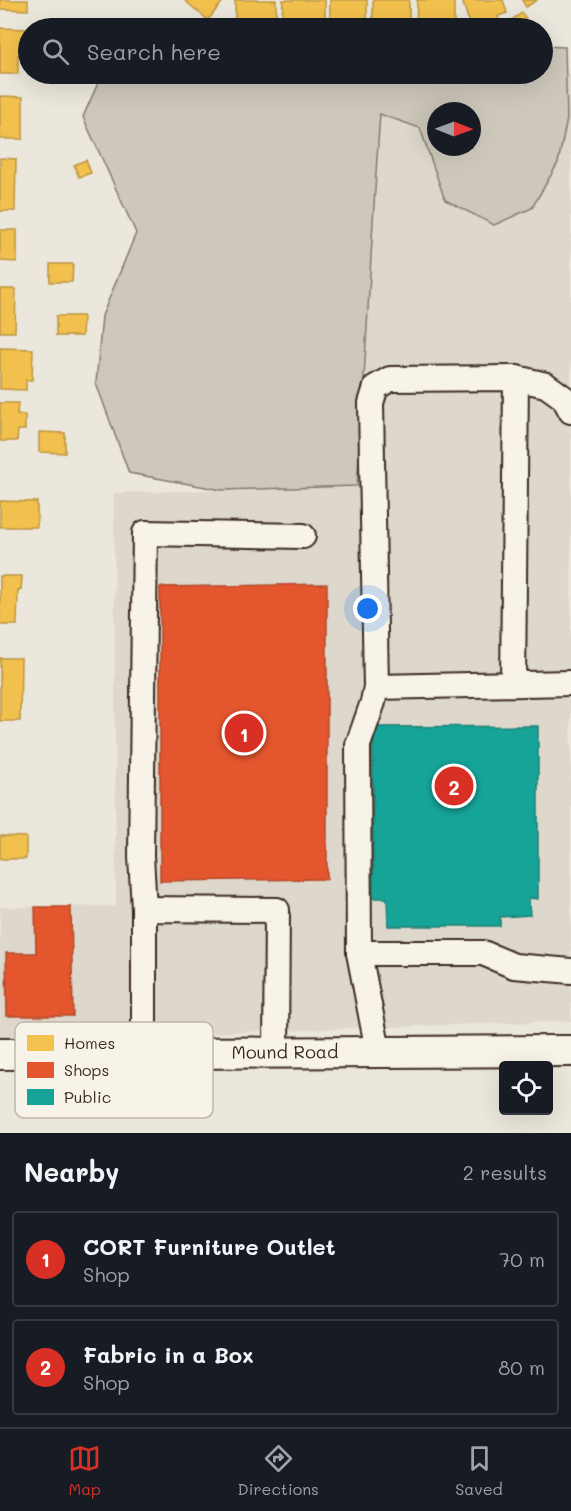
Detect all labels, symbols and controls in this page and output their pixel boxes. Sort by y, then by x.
search box [18,18,553,84]
icon: search [39,35,72,68]
text: Search here [87,37,221,66]
north arrow [427,102,481,156]
your location [353,594,382,623]
pin: 1 [224,710,264,756]
pin: 2 [434,764,474,808]
legend [15,1022,213,1118]
text: Homes [64,1032,115,1053]
street label: Mound Road [231,1039,339,1064]
text: Shops [64,1059,109,1080]
map controls [499,1061,553,1115]
button: locate [499,1061,553,1115]
text: Public [64,1086,111,1107]
text: Nearby [24,1155,119,1189]
text: 2 results [463,1159,547,1185]
text: CORT Furniture Outlet [83,1232,336,1261]
text: 1 [41,1246,50,1272]
text: 70 m [499,1246,545,1272]
text: Shop [83,1261,130,1287]
text: Fabric in a Box [83,1340,254,1369]
text: 2 [40,1354,51,1380]
text: 80 m [498,1354,545,1380]
text: Shop [83,1369,130,1395]
tab: Map [68,1442,101,1499]
tab: Directions [238,1442,319,1499]
tab: Saved [455,1442,503,1499]

